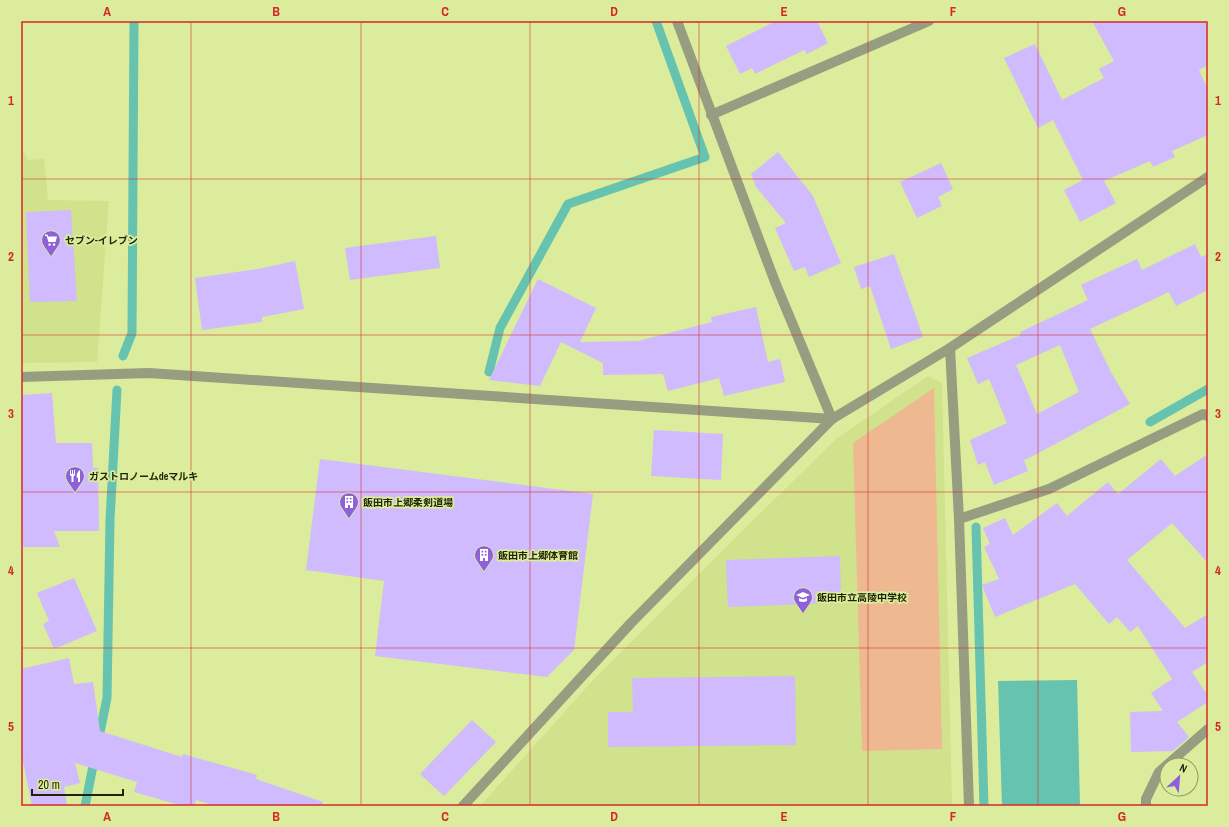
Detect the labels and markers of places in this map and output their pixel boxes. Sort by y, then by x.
supermarket icon: セブン-イレブン [40,229,62,257]
place label: セブン-イレブン [65,234,138,247]
restaurant icon: ガストロノームdeマルキ [64,465,86,493]
place label: ガストロノームdeマルキ [89,470,198,483]
building icon: 飯田市上郷柔剣道場 [338,491,360,519]
place label: 飯田市上郷柔剣道場 [363,496,453,509]
building icon: 飯田市上郷体育館 [473,544,495,572]
place label: 飯田市上郷体育館 [498,549,578,562]
school or university icon: 飯田市立高陵中学校 [792,586,814,614]
place label: 飯田市立高陵中学校 [817,591,907,604]

